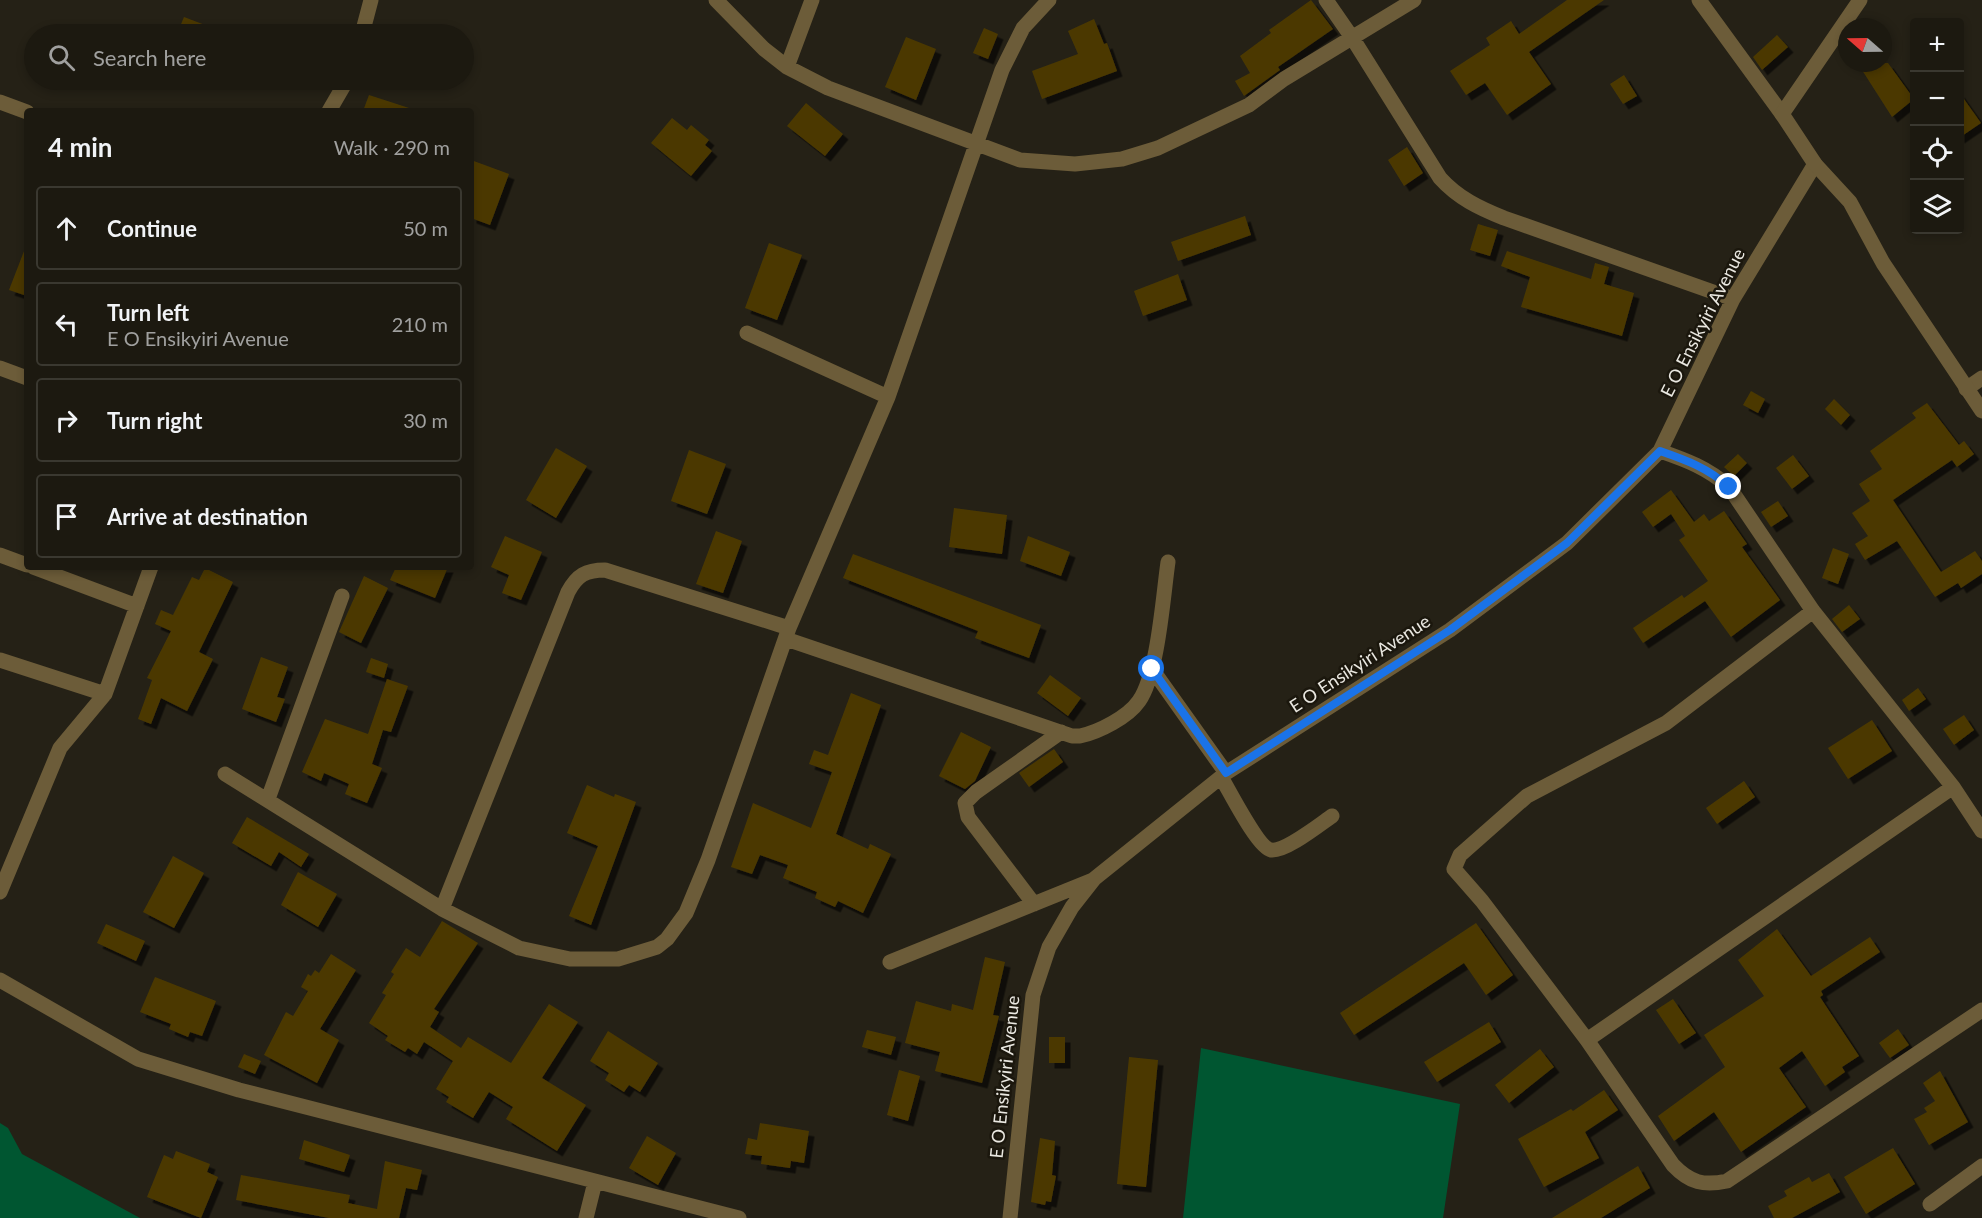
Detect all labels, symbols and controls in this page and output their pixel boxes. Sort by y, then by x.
north arrow [1838,18,1892,72]
map controls [1910,18,1964,234]
button: + [1910,18,1964,72]
search box [24,24,474,90]
icon: search [45,41,78,74]
text: Search here [93,44,206,71]
button: − [1910,72,1964,126]
button: locate [1910,126,1964,180]
text: 4 min [48,131,112,163]
text: Walk · 290 m [334,135,450,159]
button: layers [1910,180,1964,234]
icon: ahead [50,212,83,245]
text: Continue [107,215,197,242]
text: 50 m [403,216,448,240]
street label: E O Ensikyiri Avenue [1655,245,1749,400]
text: Turn left [107,299,189,326]
icon: left [50,308,83,341]
text: 210 m [392,312,448,336]
text: E O Ensikyiri Avenue [107,326,289,350]
icon: right [50,404,83,437]
text: Turn right [107,407,202,434]
text: 30 m [403,408,448,432]
route end [1715,473,1741,499]
icon: arrive [50,500,83,533]
text: Arrive at destination [107,503,308,530]
street label: E O Ensikyiri Avenue [1285,609,1434,717]
route start [1138,655,1164,681]
street label: E O Ensikyiri Avenue [985,994,1023,1159]

